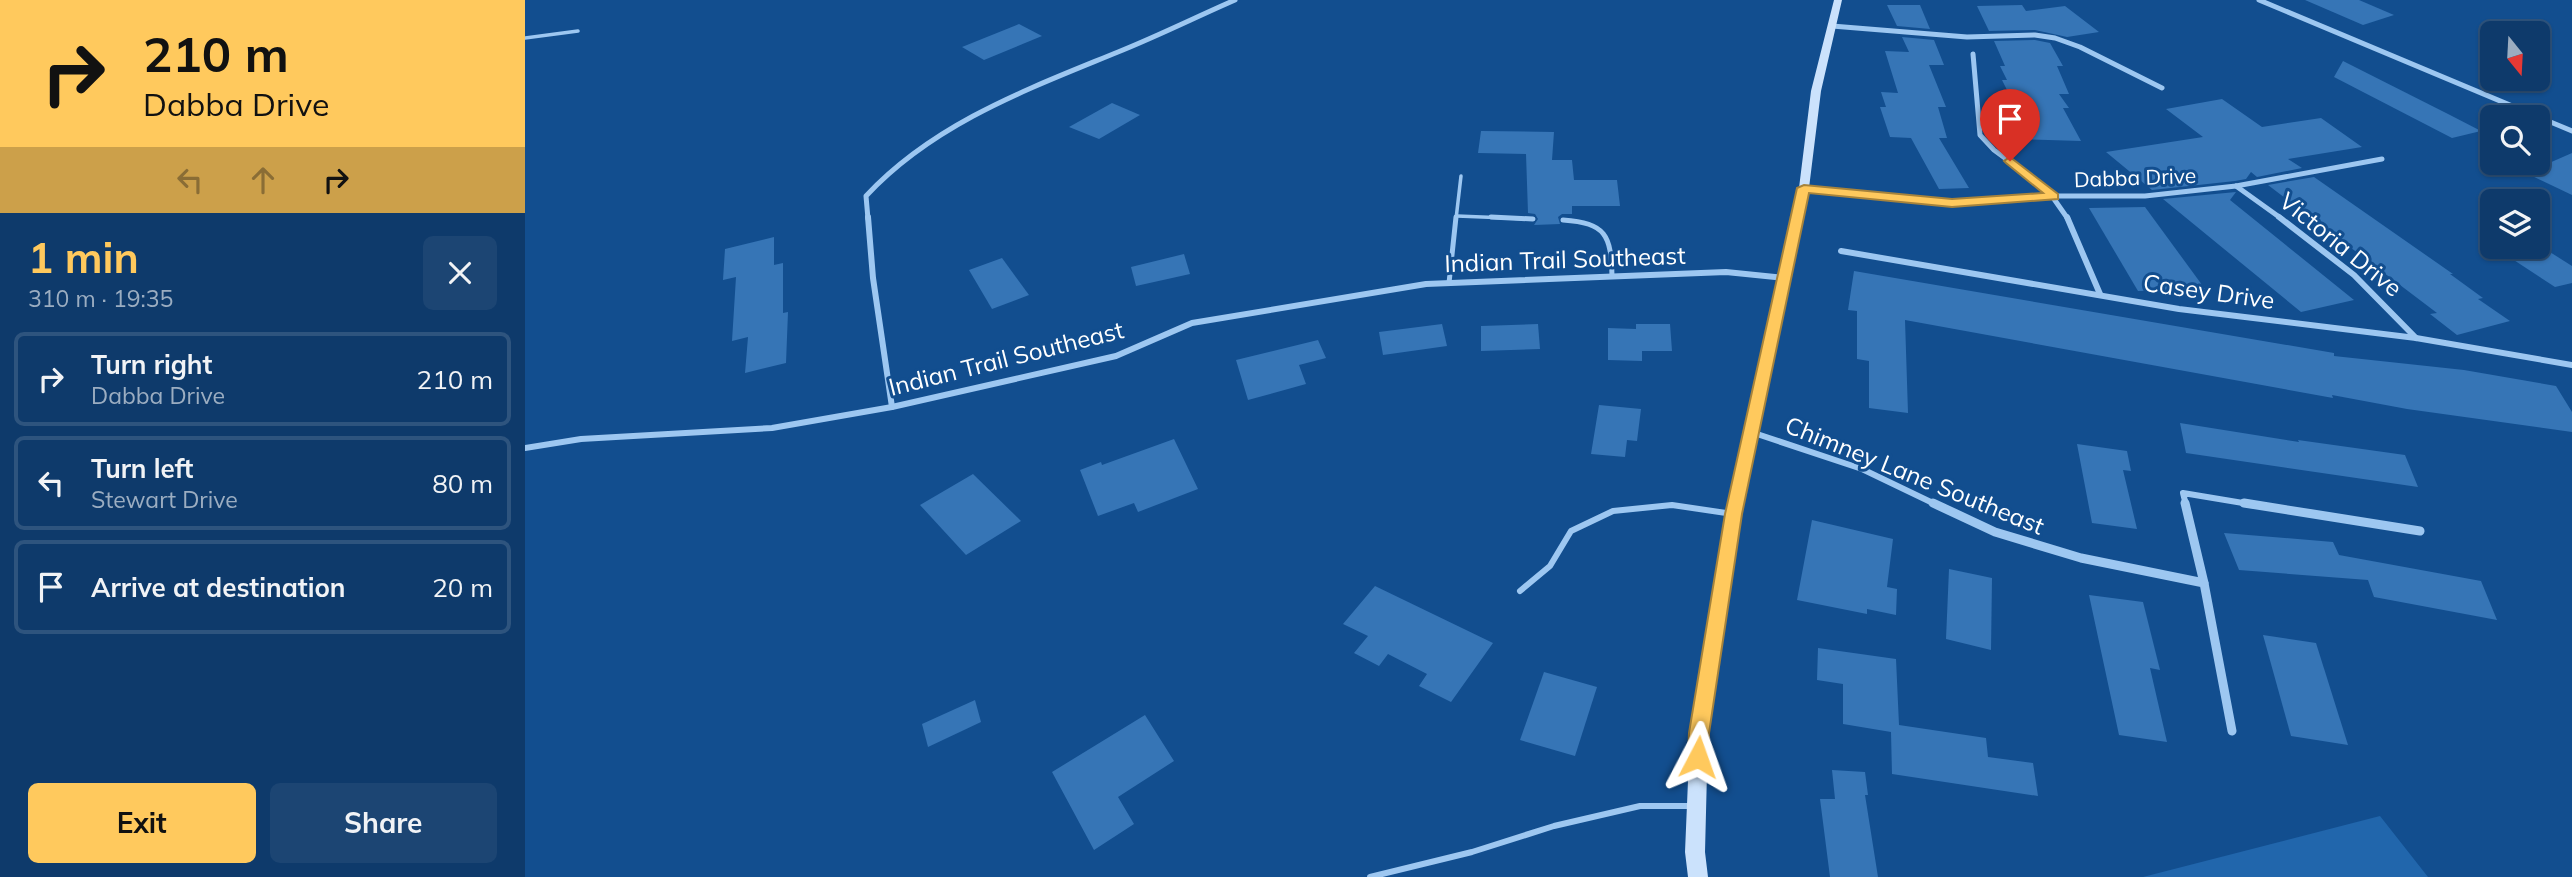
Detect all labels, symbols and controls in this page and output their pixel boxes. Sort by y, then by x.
north arrow [2480,21,2550,91]
map controls [2480,21,2550,259]
text: 210 m [143,23,289,84]
icon: right [28,28,119,119]
text: Dabba Drive [143,84,329,124]
pin [1980,89,2040,161]
icon: arrive [1991,100,2029,138]
button: search [2480,105,2550,175]
icon: left [171,161,209,199]
icon: ahead [244,161,282,199]
icon: right [317,161,355,199]
street label: Dabba Drive [2073,162,2197,192]
street label: Victoria Drive [2274,185,2408,303]
button: layers [2480,189,2550,259]
text: 1 min [28,231,139,284]
button: close [423,236,497,310]
street label: Indian Trail Southeast [1444,240,1686,278]
street label: Casey Drive [2141,267,2277,315]
text: 310 m · 19:35 [28,284,173,313]
street label: Indian Trail Southeast [885,314,1127,402]
text: Turn right [91,348,212,381]
icon: right [32,360,70,398]
text: 210 m [417,363,493,396]
text: Dabba Drive [91,381,225,410]
street label: Chimney Lane Southeast [1781,409,2049,541]
text: Turn left [91,452,193,485]
icon: left [32,464,70,502]
text: 80 m [432,467,493,500]
text: Stewart Drive [91,485,238,514]
icon: arrive [32,568,70,606]
text: Arrive at destination [91,571,346,604]
text: 20 m [432,571,493,604]
position arrow [1661,720,1735,794]
button: Exit [28,783,256,863]
button: Share [270,783,497,863]

